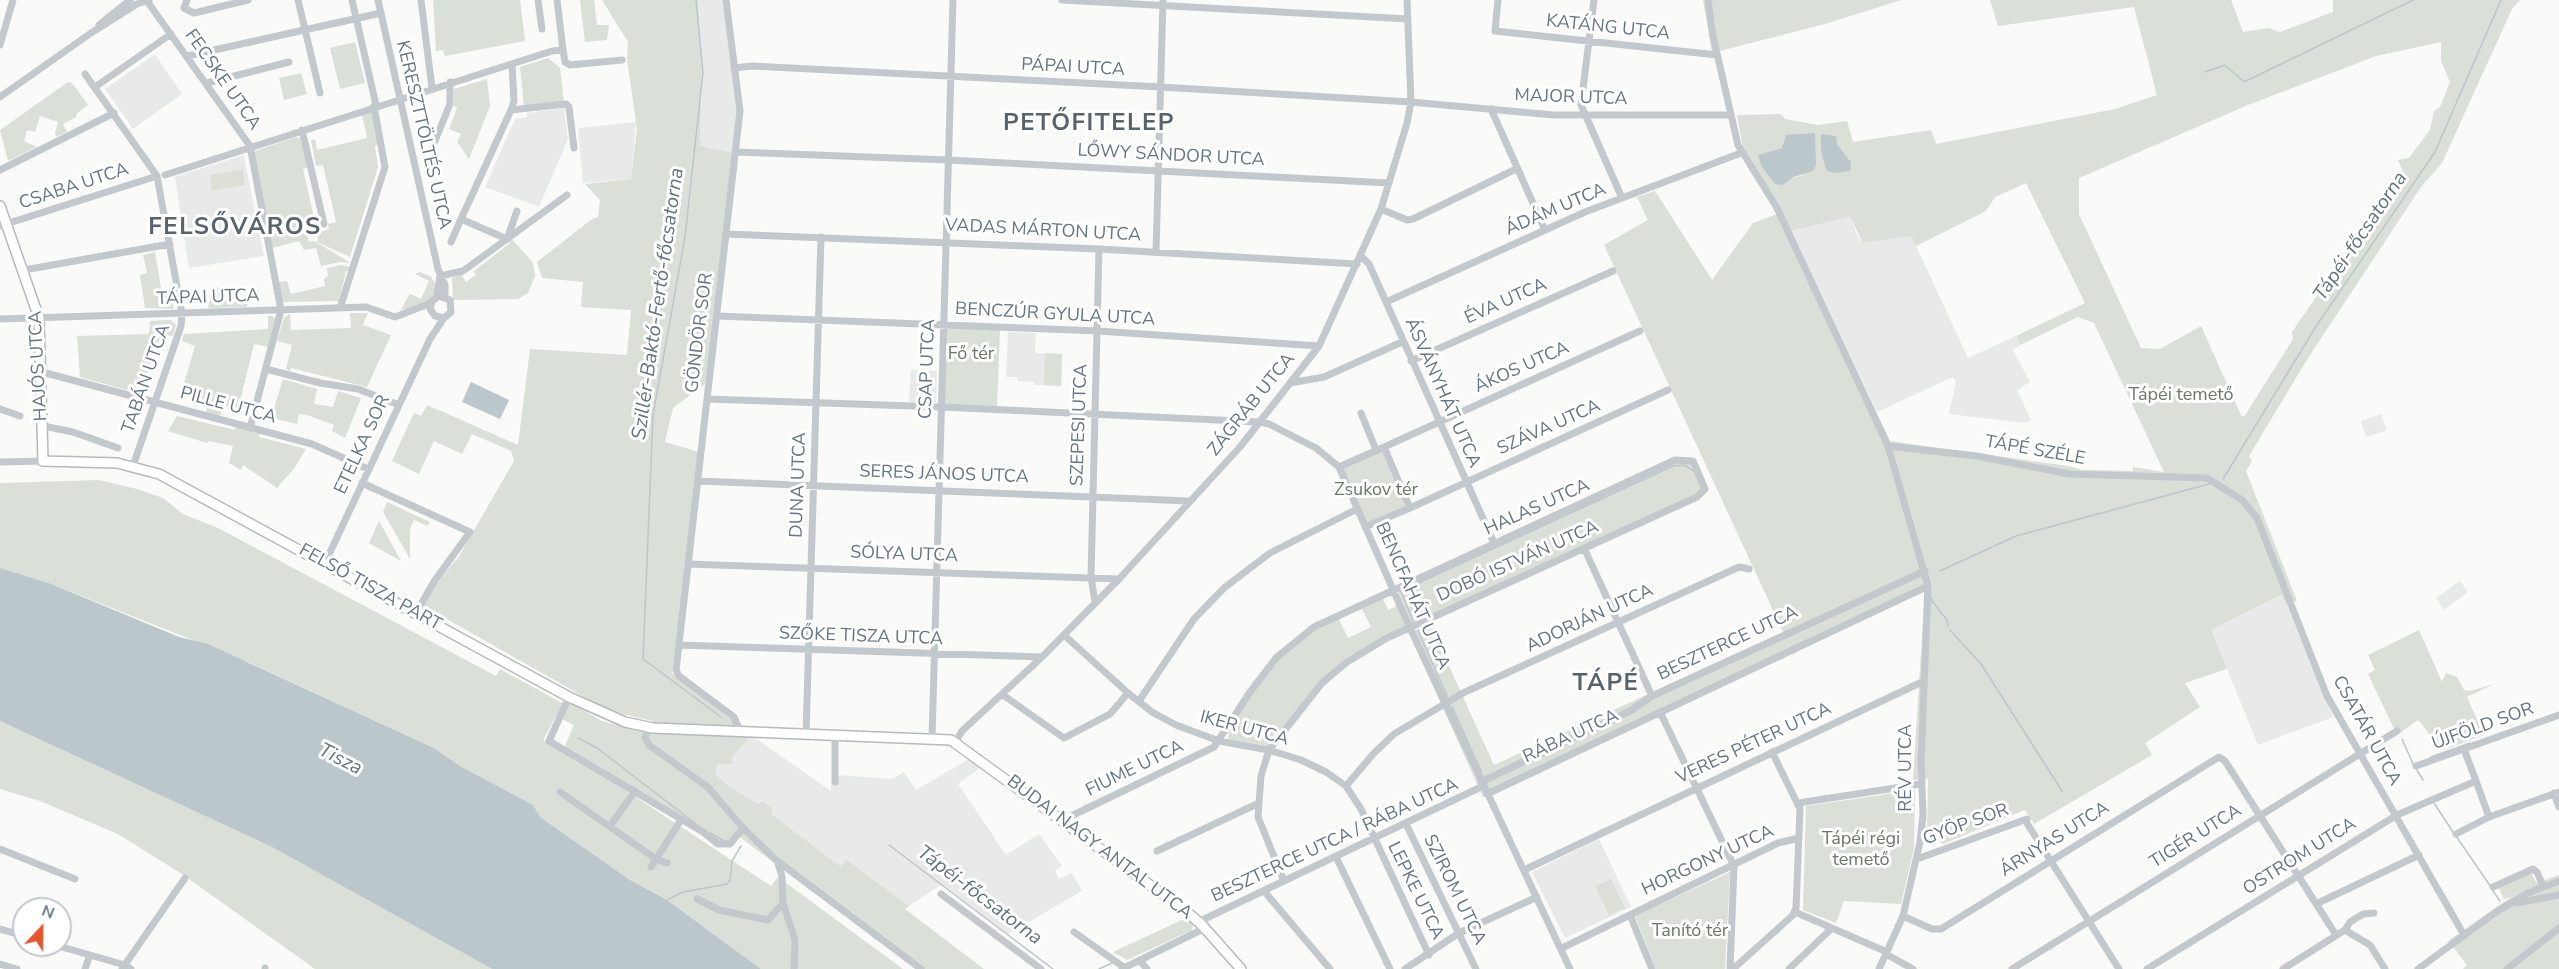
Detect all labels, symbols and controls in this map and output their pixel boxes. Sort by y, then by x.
street label: KATÁNG UTCA [1545,11,1671,45]
street label: FECSKE UTCA [179,26,265,134]
street label: KERESZTTÖLTÉS UTCA [391,39,455,231]
street label: PÁPAI UTCA [1021,54,1125,82]
street label: MAJOR UTCA [1514,85,1628,111]
district label: PETŐFITELEP [1003,110,1175,138]
street label: LŐWY SÁNDOR UTCA [1077,140,1265,172]
street label: CSABA UTCA [17,159,131,215]
water label: Szillér-Baktó-Fertő-főcsatorna [628,167,690,441]
water label: Tápéi-főcsatorna [2309,168,2413,306]
street label: ÁDÁM UTCA [1502,179,1610,241]
district label: FELSŐVÁROS [148,214,322,242]
street label: VADAS MÁRTON UTCA [944,215,1142,247]
street label: GÖNDÖR SOR [682,272,718,394]
street label: ÉVA UTCA [1462,274,1550,330]
street label: TÁPAI UTCA [156,285,260,311]
street label: BENCZÚR GYULA UTCA [954,299,1156,331]
street label: HAJÓS UTCA [25,310,53,422]
street label: ÁSVÁNYHÁT UTCA [1399,315,1485,471]
street label: CSAP UTCA [915,319,941,419]
street label: TABÁN UTCA [118,322,176,436]
street label: ÁKOS UTCA [1471,338,1573,398]
park label: Fő tér [948,344,994,366]
street label: ZÁGRÁB UTCA [1204,349,1300,461]
street label: SZEPESI UTCA [1067,364,1093,486]
street label: PILLE UTCA [178,383,278,429]
park label: Tápéi temető [2129,385,2233,407]
street label: ETELKA SOR [331,392,395,498]
street label: SZÁVA UTCA [1494,396,1604,460]
street label: DUNA UTCA [786,432,812,538]
street label: TÁPÉ SZÉLE [1983,432,2087,470]
street label: SERES JÁNOS UTCA [859,461,1029,489]
street label: HALAS UTCA [1481,475,1593,541]
park label: Zsukov tér [1334,480,1418,502]
street label: DOBÓ ISTVÁN UTCA [1434,517,1602,607]
street label: BENCFAHÁT UTCA [1370,519,1454,673]
street label: FELSŐ TISZA PART [295,540,445,636]
street label: SÓLYA UTCA [850,542,958,568]
street label: ADORJÁN UTCA [1523,580,1657,658]
street label: BESZTERCE UTCA [1654,602,1802,686]
street label: SZŐKE TISZA UTCA [779,623,943,651]
district label: TÁPÉ [1573,670,1639,698]
street label: CSATÁR UTCA [2327,672,2405,790]
street label: VERES PÉTER UTCA [1673,699,1835,789]
street label: ÚJFÖLD SOR [2429,699,2537,755]
street label: RÁBA UTCA [1520,705,1622,769]
street label: IKER UTCA [1197,707,1291,751]
street label: RÉV UTCA [1896,724,1918,812]
street label: FIUME UTCA [1083,736,1187,802]
water label: Tisza [314,739,366,781]
street label: BUDAI NAGY ANTAL UTCA [1002,771,1196,925]
street label: BESZTERCE UTCA / RÁBA UTCA [1208,774,1462,908]
street label: ÁRNYAS UTCA [1996,798,2114,882]
street label: GYÖP SOR [1920,800,2012,850]
street label: TIGÉR UTCA [2146,800,2246,874]
street label: OSTROM UTCA [2239,814,2361,900]
street label: HORGONY UTCA [1639,821,1777,901]
park label: Tápéi régi temető [1822,829,1900,872]
street label: SZIROM UTCA [1418,831,1490,949]
street label: LEPKE UTCA [1382,839,1448,943]
water label: Tápéi-főcsatorna [912,841,1046,951]
north arrow [12,897,72,957]
text: N [38,900,58,925]
park label: Tanító tér [1652,921,1728,943]

